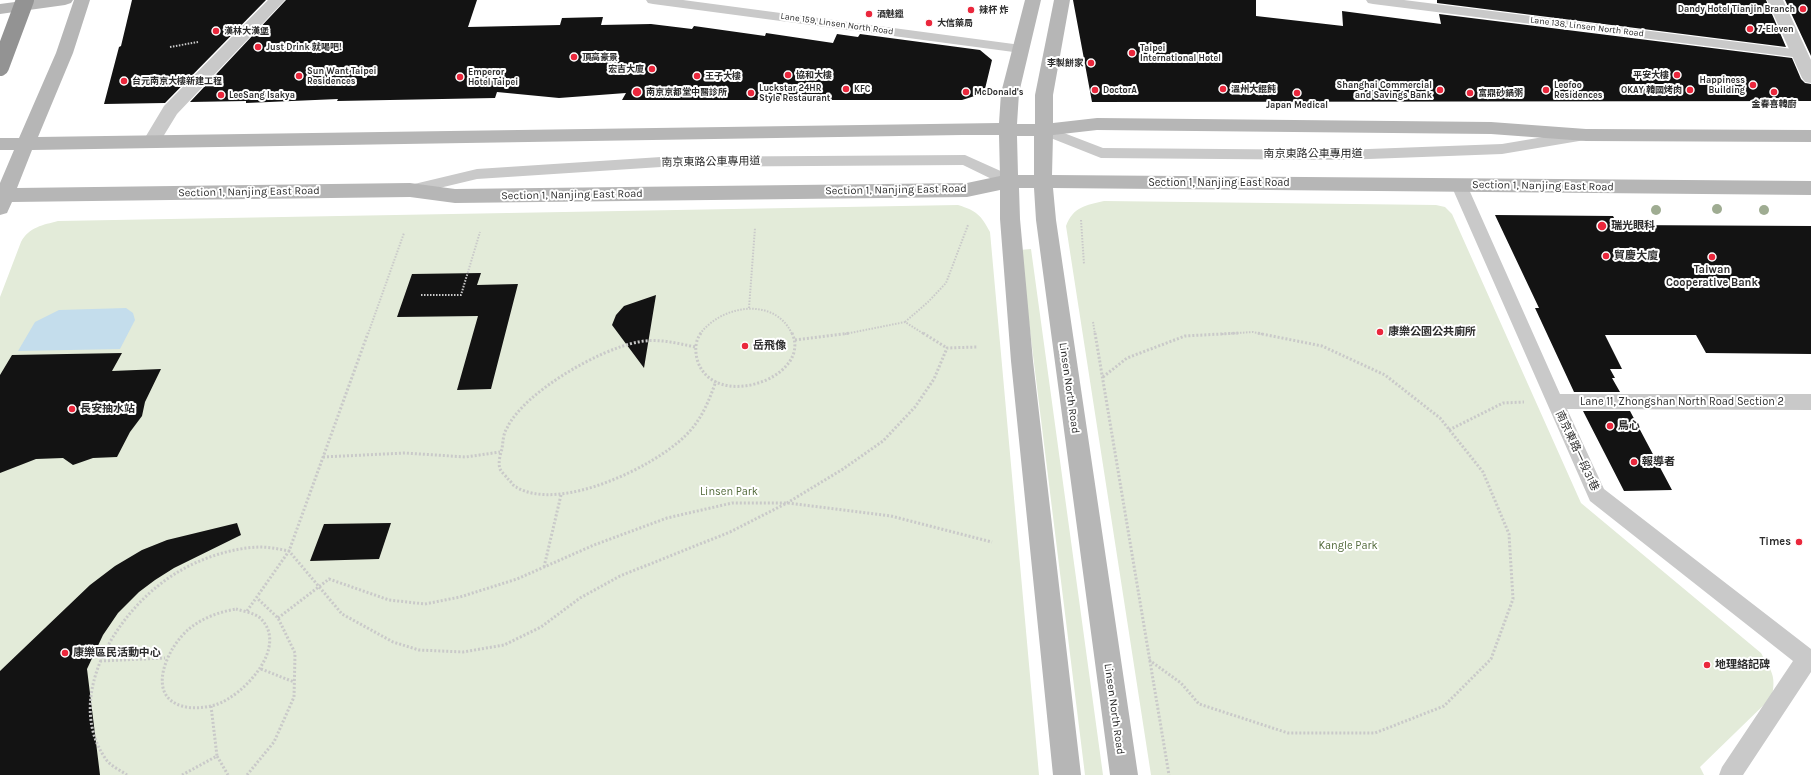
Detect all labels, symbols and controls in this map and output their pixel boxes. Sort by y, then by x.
place label: Dandy Hotel Tianjin Branch [1678,4,1795,14]
marker: Dandy Hotel Tianjin Branch [1798,4,1808,14]
marker: 辣杯 炸 [966,5,976,15]
place label: 辣杯 炸 [979,5,1008,15]
marker: 酒魅鑞 [864,9,874,19]
place label: 酒魅鑞 [877,9,904,19]
street label: Lane 159, Linsen North Road [780,11,894,37]
street label: Lane 138, Linsen North Road [1530,15,1644,39]
marker: 大信藥局 [924,18,934,28]
place label: 大信藥局 [937,18,973,28]
marker: 7-Eleven [1745,24,1755,34]
place label: 7-Eleven [1758,24,1794,34]
marker: 漢林大漢堡 [211,26,221,36]
place label: 漢林大漢堡 [224,26,269,36]
marker: Just Drink 就喝吧! [253,42,263,52]
place label: Just Drink 就喝吧! [266,42,342,52]
place label: Taipei International Hotel [1140,43,1221,64]
marker: Taipei International Hotel [1127,48,1137,58]
marker: 頂高豪景 [569,52,579,62]
place label: 頂高豪景 [582,52,618,62]
place label: 李製餅家 [1047,58,1083,68]
marker: 李製餅家 [1086,58,1096,68]
place label: 宏吉大廈 [608,64,644,74]
marker: 宏吉大廈 [647,64,657,74]
place label: Sun Want Taipei Residences [307,66,376,87]
place label: Emperor Hotel Taipei [468,67,518,88]
marker: 協和大樓 [783,70,793,80]
place label: 協和大樓 [796,70,832,80]
place label: 平安大樓 [1633,70,1669,80]
marker: 平安大樓 [1672,70,1682,80]
marker: Sun Want Taipei Residences [294,71,304,81]
marker: 王子大樓 [692,71,702,81]
place label: 王子大樓 [705,71,741,81]
marker: Emperor Hotel Taipei [455,72,465,82]
place label: Happiness Building [1700,75,1745,96]
marker: 台元南京大樓新建工程 [119,76,129,86]
place label: 台元南京大樓新建工程 [132,76,222,86]
place label: Shanghai Commercial and Savings Bank [1337,80,1432,101]
place label: Leofoo Residences [1554,80,1602,101]
marker: Happiness Building [1748,80,1758,90]
place label: Luckstar 24HR Style Restaurant [759,83,830,104]
marker: KFC [841,84,851,94]
place label: KFC [854,84,871,94]
marker: 溫州大餛飩 [1218,84,1228,94]
place label: 溫州大餛飩 [1231,84,1276,94]
marker: DoctorA [1090,85,1100,95]
place label: DoctorA [1103,85,1137,95]
marker: Shanghai Commercial and Savings Bank [1435,85,1445,95]
marker: Leofoo Residences [1541,85,1551,95]
place label: OKAY 韓國烤肉 [1621,85,1682,95]
marker: OKAY 韓國烤肉 [1685,85,1695,95]
marker: 南京京都堂中醫診所 [631,86,643,98]
place label: 南京京都堂中醫診所 [646,87,727,97]
marker: McDonald's [961,87,971,97]
place label: McDonald's [974,87,1023,97]
marker: 金春喜韓廚 [1769,87,1779,97]
marker: Luckstar 24HR Style Restaurant [746,88,756,98]
marker: Japan Medical [1292,88,1302,98]
marker: 富鼎砂鍋粥 [1465,88,1475,98]
place label: 富鼎砂鍋粥 [1478,88,1523,98]
marker: LeeSang Isakya [216,90,226,100]
place label: LeeSang Isakya [229,90,295,100]
place label: 金春喜韓廚 [1752,99,1796,109]
place label: Japan Medical [1266,100,1328,110]
street label: 南京東路公車專用道 [1264,147,1362,161]
street label: 南京東路公車專用道 [661,155,761,169]
street label: Section 1, Nanjing East Road [1148,176,1290,190]
street label: Section 1, Nanjing East Road [1472,178,1614,194]
street label: Section 1, Nanjing East Road [825,182,967,198]
street label: Section 1, Nanjing East Road [178,184,320,200]
street label: Section 1, Nanjing East Road [501,187,643,203]
place label: 瑞光眼科 [1611,219,1655,233]
marker: 瑞光眼科 [1596,220,1608,232]
place label: 貿慶大廈 [1614,249,1658,263]
marker: 貿慶大廈 [1601,251,1611,261]
marker: Taiwan Cooperative Bank [1707,252,1717,262]
place label: Taiwan Cooperative Bank [1666,263,1758,289]
place label: 康樂公園公共廁所 [1388,325,1476,339]
marker: 康樂公園公共廁所 [1375,327,1385,337]
place label: 岳飛像 [753,339,786,353]
marker: 岳飛像 [740,341,750,351]
street label: Linsen North Road [1056,342,1082,434]
street label: Lane 11, Zhongshan North Road Section 2 [1580,395,1784,409]
place label: 長安抽水站 [80,402,135,416]
marker: 長安抽水站 [67,404,77,414]
street label: 南京東路一段31巷 [1553,409,1601,493]
place label: 鳥心 [1618,419,1640,433]
marker: 鳥心 [1605,421,1615,431]
place label: 報導者 [1642,455,1675,469]
marker: 報導者 [1629,457,1639,467]
park label: Linsen Park [700,485,758,499]
place label: Times [1759,535,1791,549]
marker: Times [1794,537,1804,547]
park label: Kangle Park [1318,539,1378,553]
place label: 康樂區民活動中心 [73,646,161,660]
marker: 康樂區民活動中心 [60,648,70,658]
place label: 地理絡記碑 [1715,658,1770,672]
marker: 地理絡記碑 [1702,660,1712,670]
street label: Linsen North Road [1101,663,1127,755]

